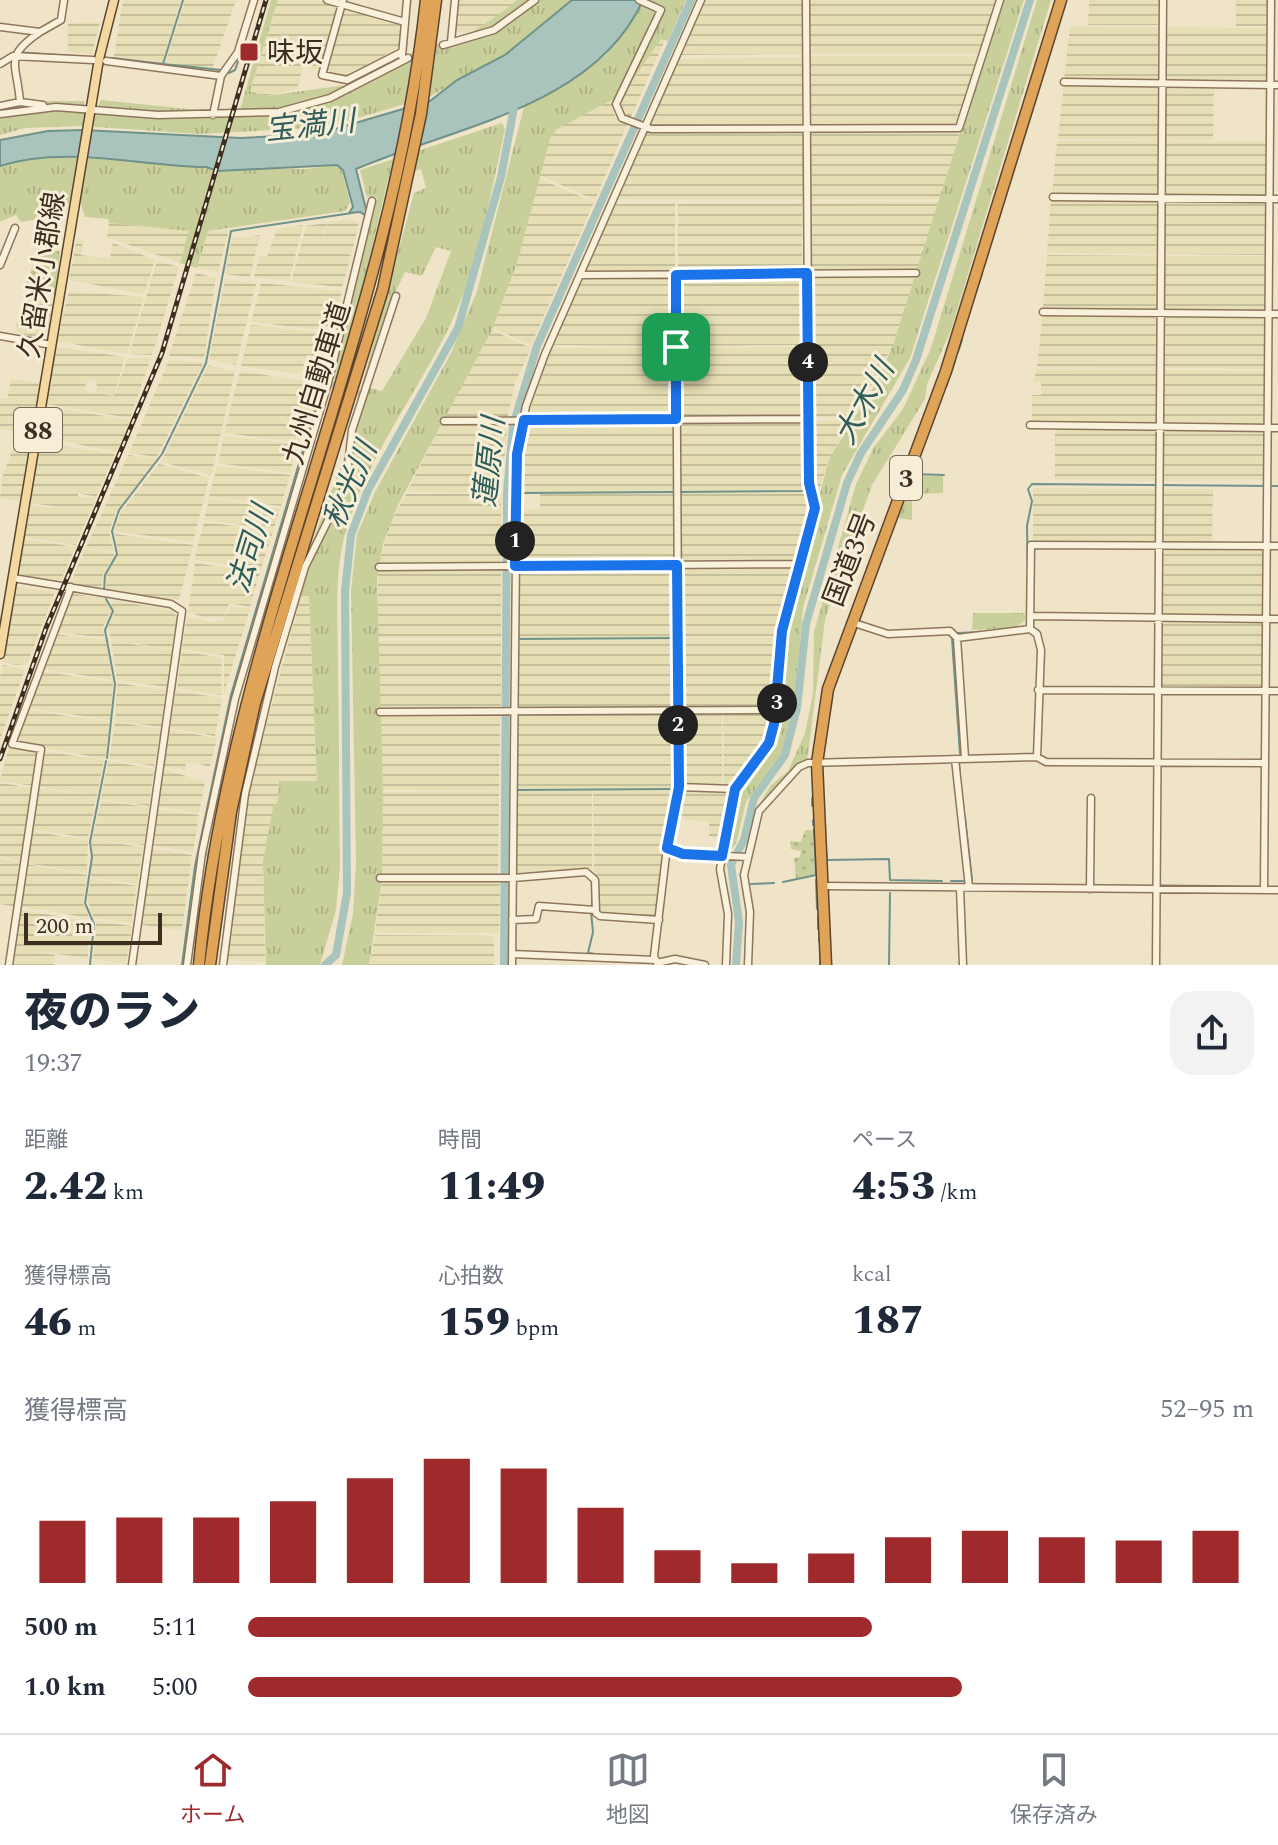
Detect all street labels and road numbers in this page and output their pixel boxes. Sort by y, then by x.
street label: 久留米小郡線 [8,189,77,362]
street label: 九州自動車道 [272,297,363,470]
road number: 88 [14,408,62,452]
road number: 3 [890,456,922,500]
street label: 国道3号 [813,506,888,613]

